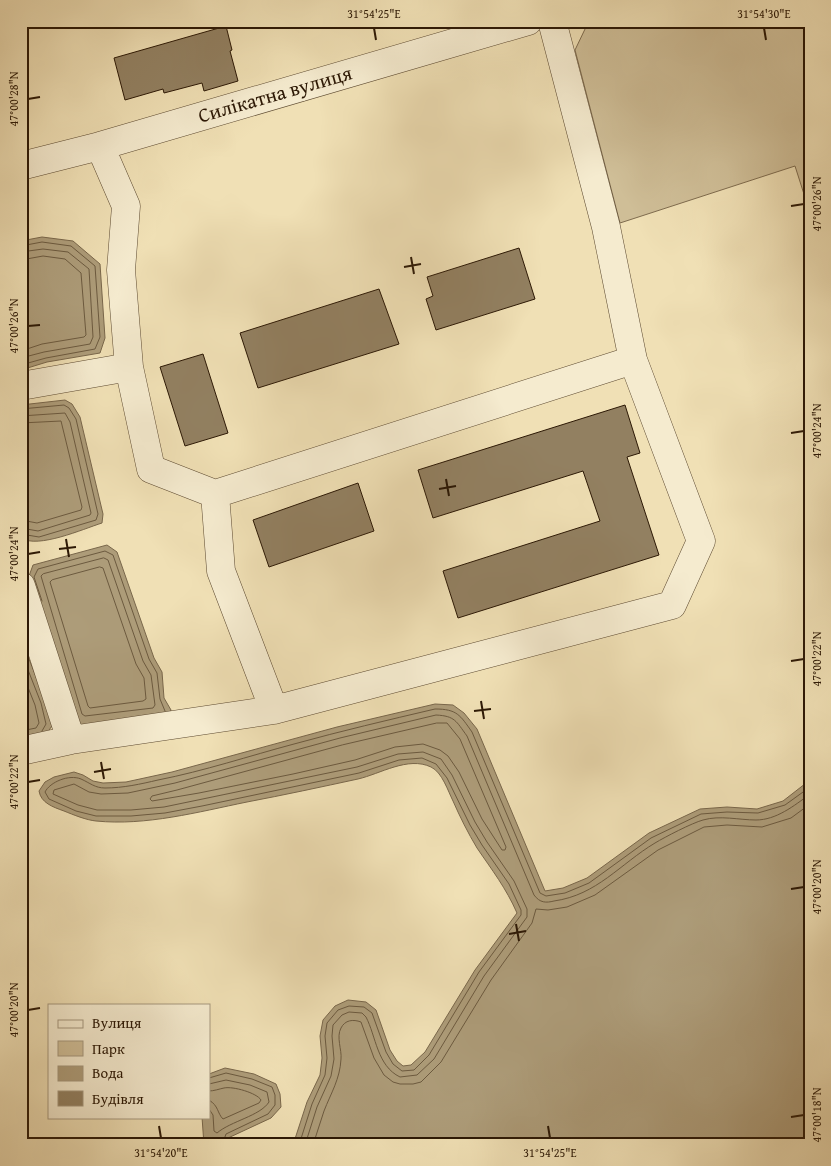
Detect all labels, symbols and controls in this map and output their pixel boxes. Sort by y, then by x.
text: 31°54'25"E [347,5,401,22]
text: 31°54'30"E [737,5,791,22]
street label: Силікатна вулиця [194,58,355,129]
text: 47°00'28"N [5,71,22,127]
text: 47°00'26"N [808,176,825,232]
text: 47°00'26"N [5,298,22,354]
text: 47°00'24"N [808,403,825,459]
text: 47°00'24"N [5,526,22,582]
text: 47°00'22"N [808,631,825,687]
text: 47°00'22"N [5,754,22,810]
text: 47°00'20"N [808,859,825,915]
text: 47°00'20"N [5,982,22,1038]
legend [48,1004,210,1118]
text: Вулиця [92,1012,142,1033]
text: Парк [92,1038,125,1059]
text: Вода [92,1062,124,1083]
text: 47°00'18"N [808,1087,825,1143]
text: Будівля [92,1088,144,1109]
text: 31°54'20"E [134,1144,188,1161]
text: 31°54'25"E [523,1144,577,1161]

